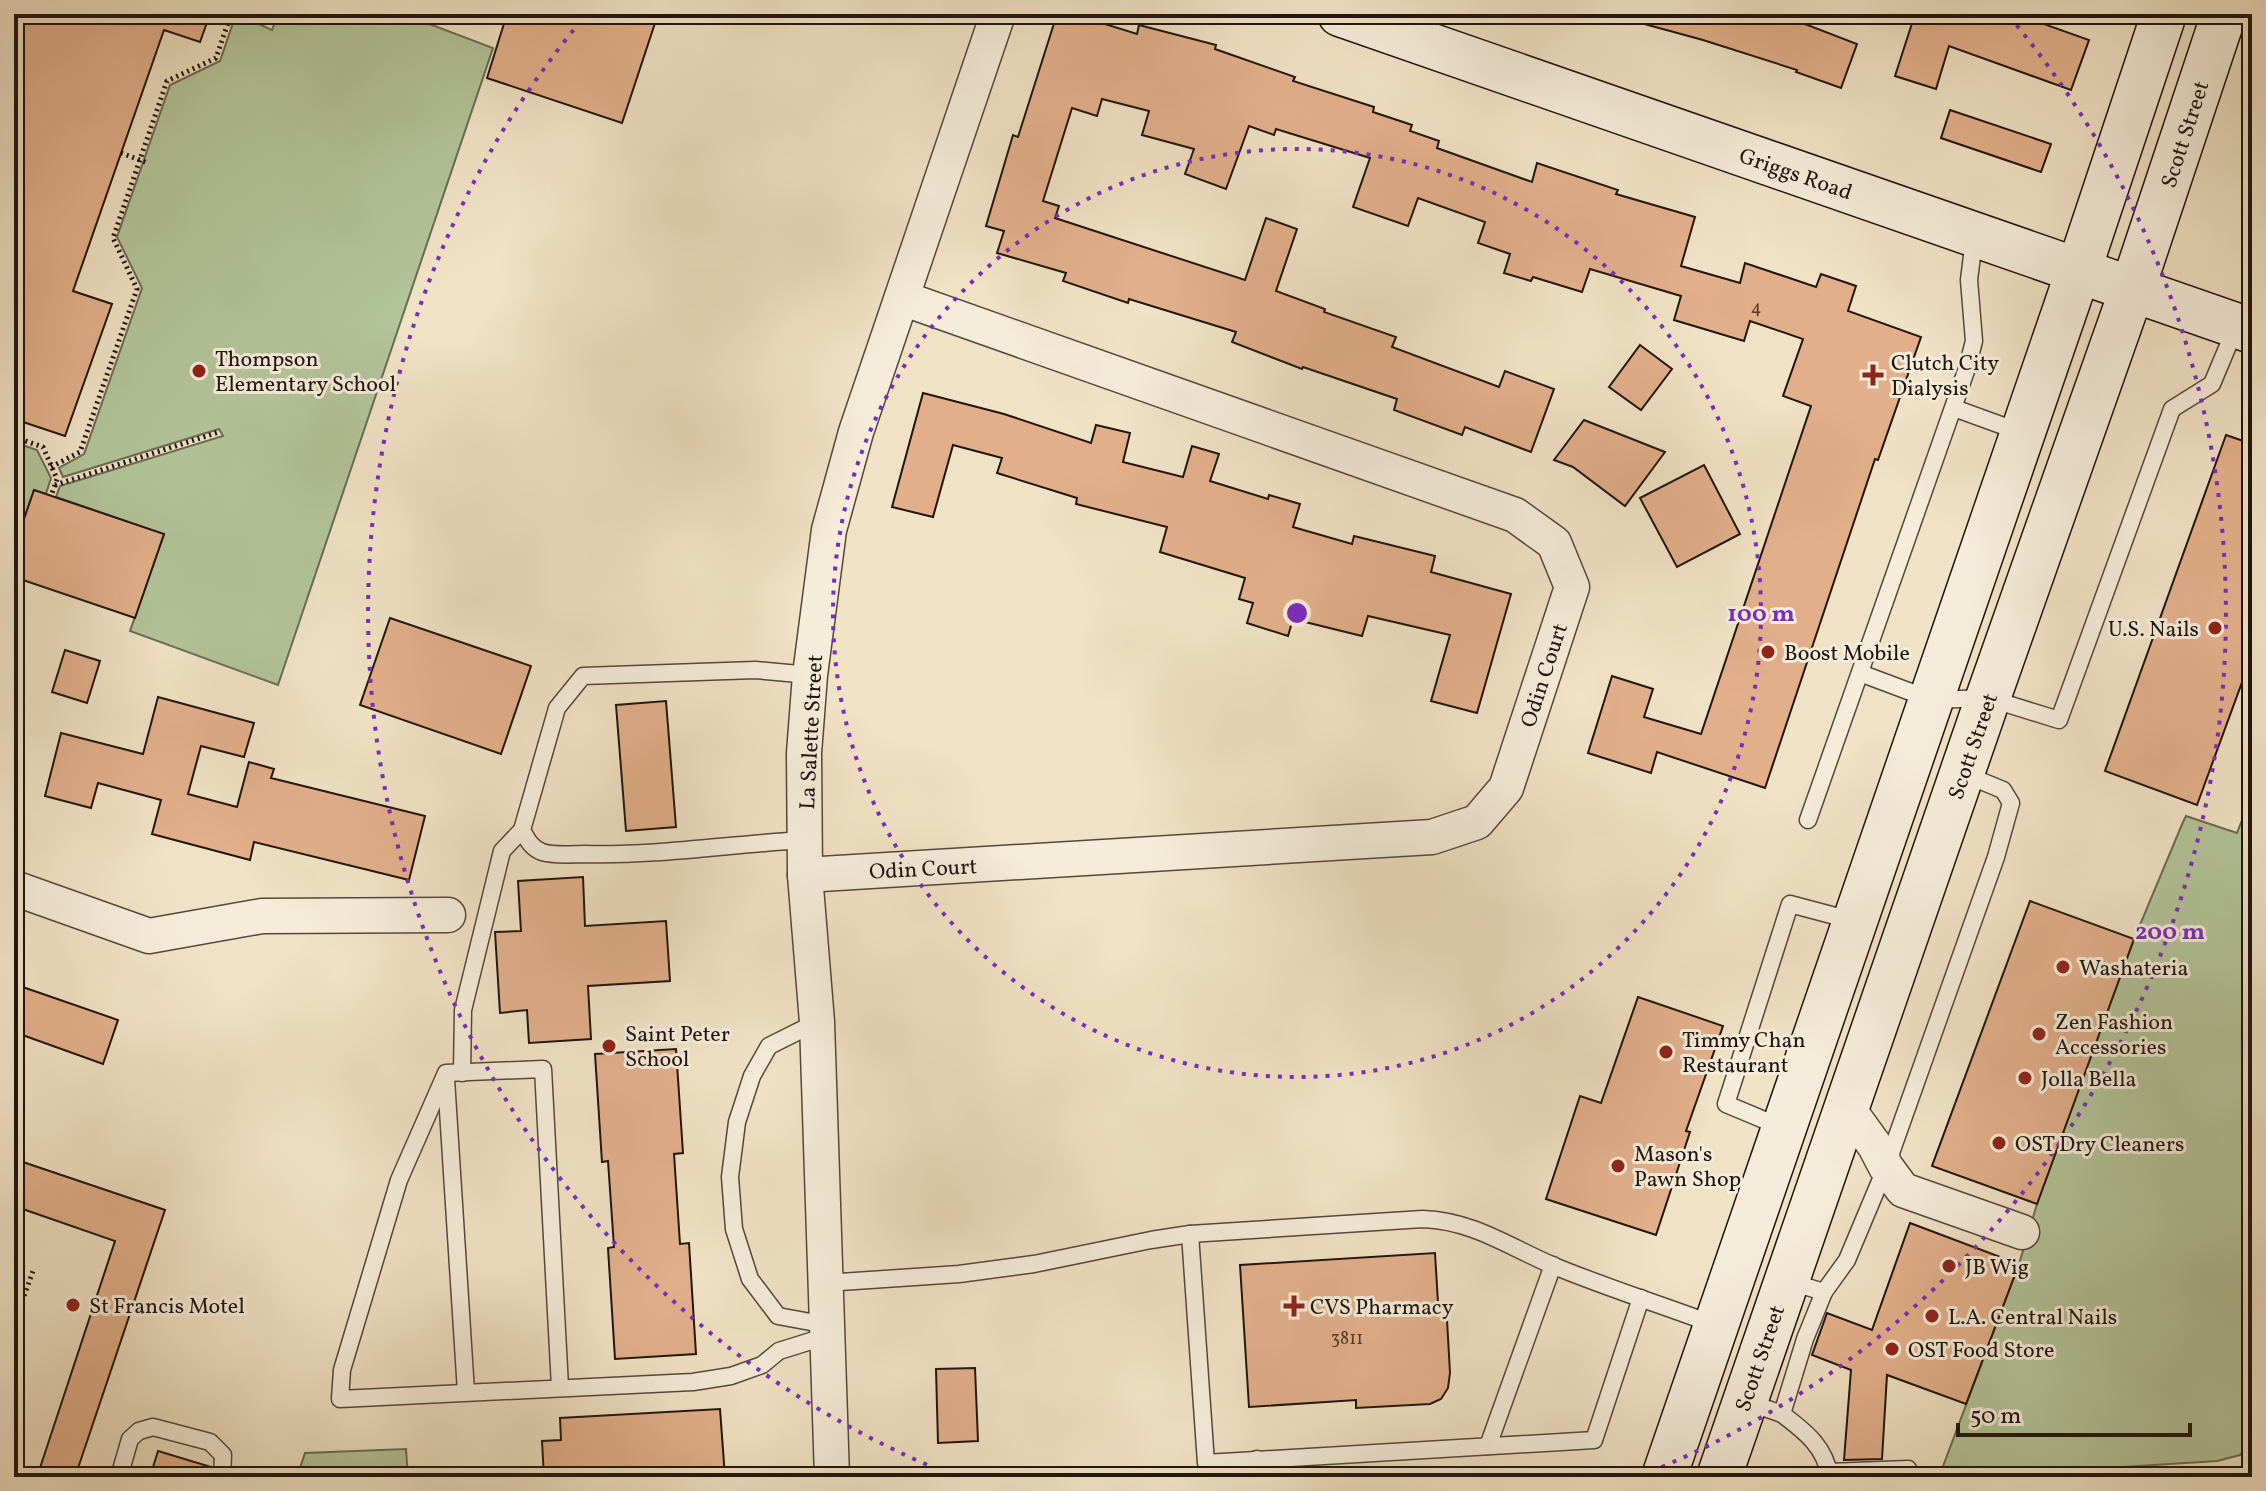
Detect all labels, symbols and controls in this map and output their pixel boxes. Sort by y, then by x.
street label: Scott Street [2154,77,2218,192]
street label: Griggs Road [1734,142,1856,209]
house number: 4 [1751,296,1761,321]
place label: Thompson Elementary School [215,345,396,401]
place label: Clutch City Dialysis [1891,349,1999,405]
marker: Thompson Elementary School [190,362,208,380]
marker: Clutch City Dialysis [1862,364,1884,386]
text: 100 m [1727,598,1795,632]
centre of rings [1283,599,1311,627]
place label: U.S. Nails [2108,615,2199,646]
street label: Odin Court [1514,619,1577,732]
marker: U.S. Nails [2206,619,2224,637]
place label: Boost Mobile [1784,639,1910,670]
marker: Boost Mobile [1759,643,1777,661]
street label: La Salette Street [793,654,832,810]
street label: Scott Street [1942,689,2007,804]
street label: Odin Court [868,852,978,889]
text: 200 m [2135,916,2205,950]
place label: Washateria [2079,954,2188,985]
marker: Washateria [2054,958,2072,976]
place label: Zen Fashion Accessories [2055,1008,2173,1064]
place label: Saint Peter School [625,1020,730,1076]
marker: Zen Fashion Accessories [2030,1025,2048,1043]
place label: Timmy Chan Restaurant [1682,1026,1806,1082]
marker: Saint Peter School [600,1037,618,1055]
marker: Timmy Chan Restaurant [1657,1043,1675,1061]
place label: Jolla Bella [2041,1065,2137,1096]
marker: Jolla Bella [2016,1069,2034,1087]
place label: OST Dry Cleaners [2015,1130,2184,1161]
marker: OST Dry Cleaners [1990,1134,2008,1152]
place label: Mason's Pawn Shop [1634,1140,1741,1196]
marker: Mason's Pawn Shop [1609,1157,1627,1175]
place label: JB Wig [1965,1253,2029,1284]
marker: JB Wig [1940,1257,1958,1275]
place label: St Francis Motel [89,1292,245,1323]
place label: CVS Pharmacy [1310,1293,1454,1324]
marker: St Francis Motel [64,1296,82,1314]
marker: CVS Pharmacy [1285,1297,1303,1315]
street label: Scott Street [1729,1301,1794,1416]
place label: L.A. Central Nails [1948,1303,2117,1334]
marker: L.A. Central Nails [1923,1307,1941,1325]
house number: 3811 [1331,1327,1363,1352]
place label: OST Food Store [1908,1336,2054,1367]
marker: OST Food Store [1883,1340,1901,1358]
scale bar [1958,1387,2190,1437]
text: 50 m [1970,1400,2022,1434]

